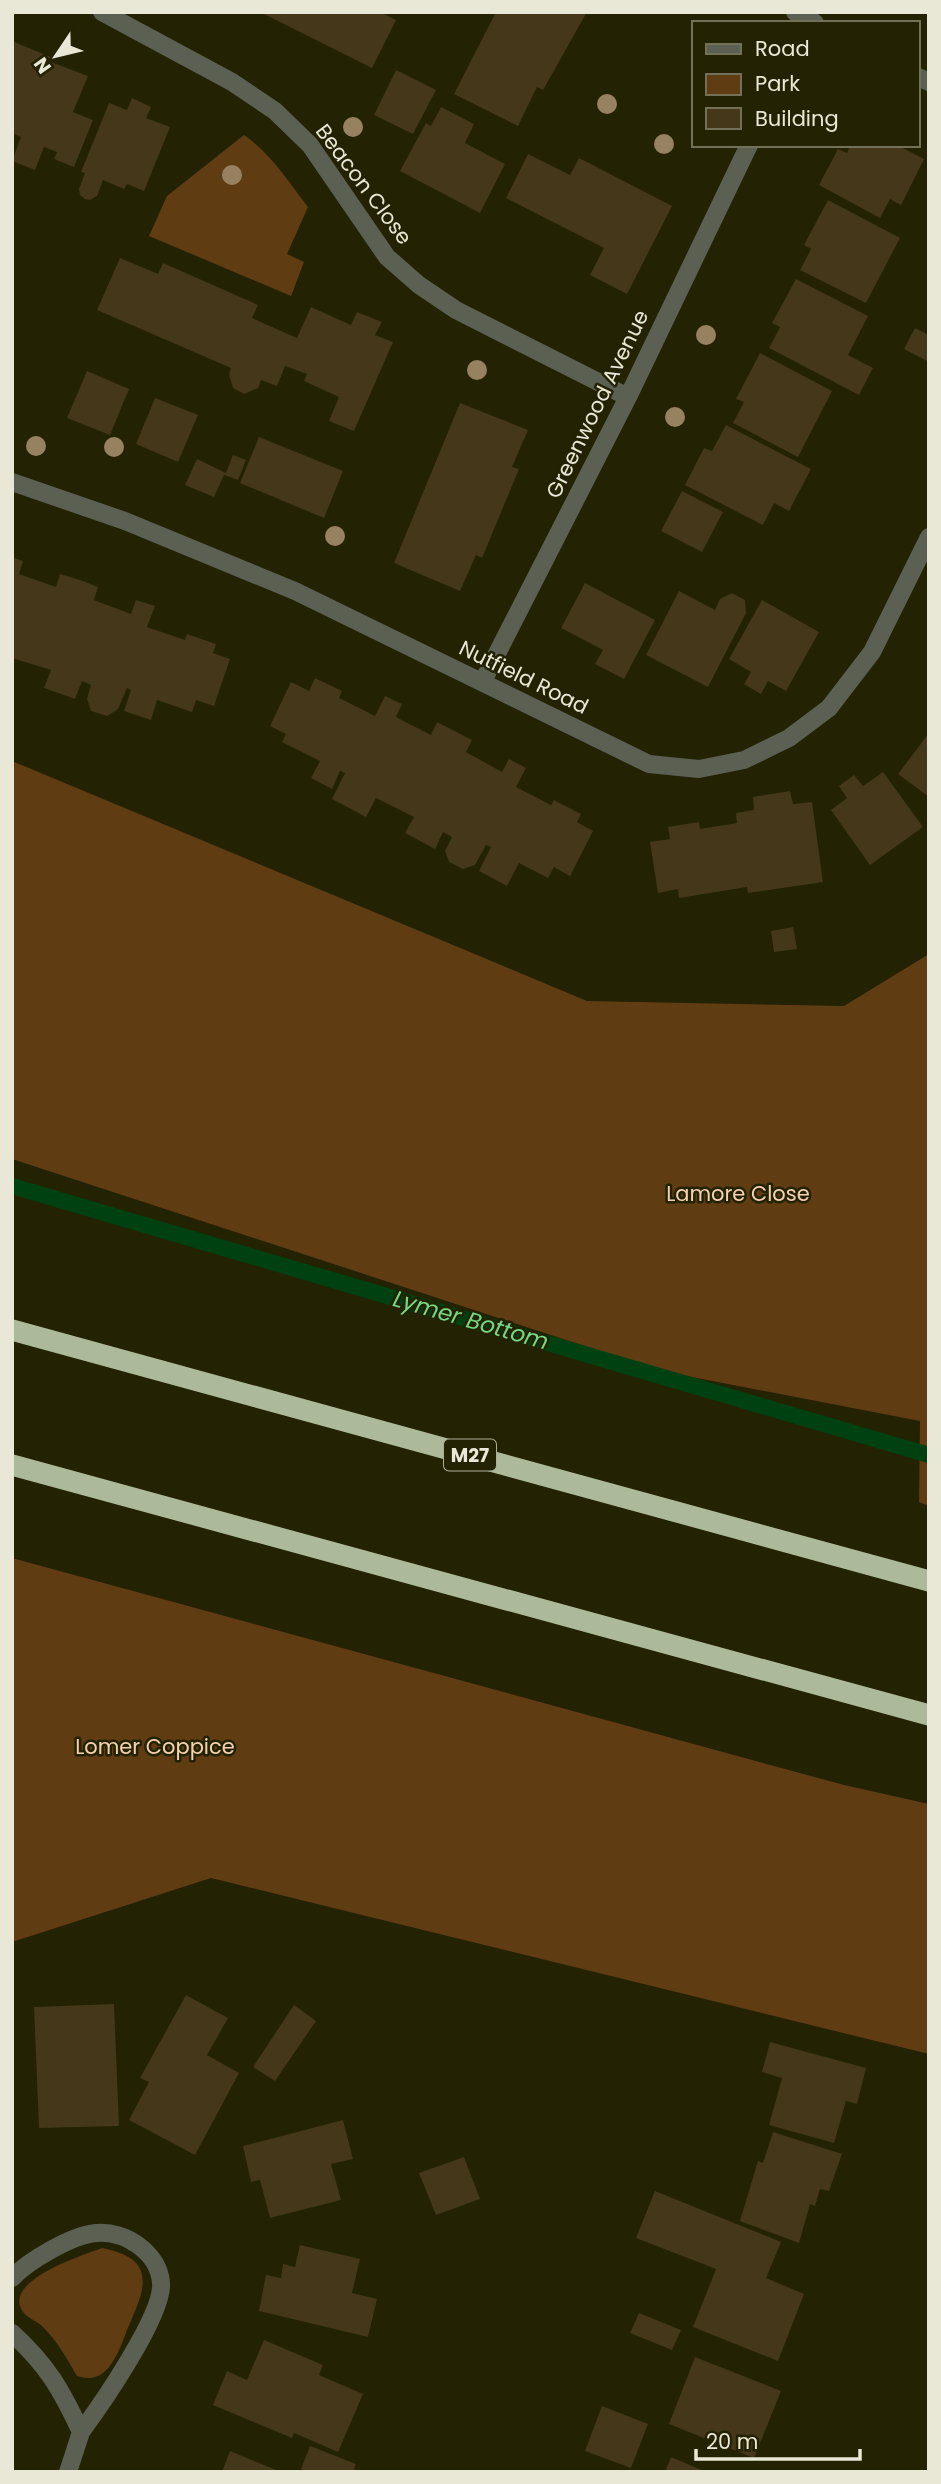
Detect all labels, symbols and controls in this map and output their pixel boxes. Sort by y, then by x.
north arrow [21,21,91,91]
legend [692,21,920,147]
text: Road [755,34,810,63]
text: N [27,52,58,79]
text: Park [755,69,800,98]
text: Building [755,104,839,133]
street label: Beacon Close [309,118,419,250]
street label: Greenwood Avenue [539,305,655,503]
street label: Nutfield Road [454,633,594,721]
park label: Lamore Close [666,1179,810,1208]
water label: Lymer Bottom [390,1283,552,1357]
road number: M27 [444,1440,496,1470]
park label: Lomer Coppice [75,1732,235,1761]
scale bar [696,2418,860,2462]
text: 20 m [706,2427,759,2456]

